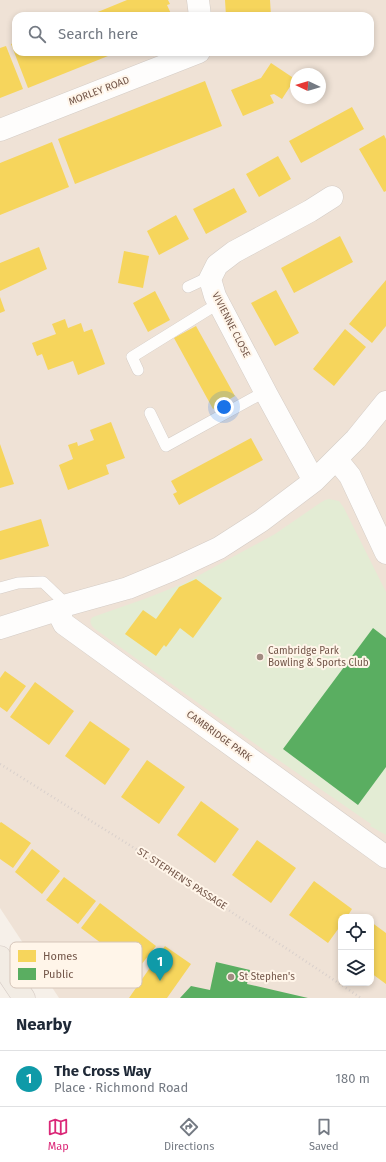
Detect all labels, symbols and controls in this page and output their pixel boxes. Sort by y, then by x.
search box [12,12,374,56]
icon: search [26,23,48,45]
text: Search here [58,25,138,43]
north arrow [290,68,326,104]
street label: MORLEY ROAD [67,74,131,108]
street label: VIVIENNE CLOSE [209,290,253,360]
your location [214,397,234,417]
place label: Cambridge Park Bowling & Sports Club [268,645,369,669]
marker: Cambridge Park Bowling & Sports Club [255,652,265,662]
street label: CAMBRIDGE PARK [184,708,254,764]
street label: ST. STEPHEN'S PASSAGE [135,845,229,913]
map controls [338,914,374,986]
button: locate [338,914,374,950]
legend [10,942,142,988]
pin: 1 [147,948,173,981]
text: Homes [43,950,77,963]
button: layers [338,950,374,986]
text: Public [43,968,74,981]
place label: St Stephen's [239,971,295,983]
marker: St Stephen's [226,972,236,982]
text: Nearby [16,1014,71,1035]
text: The Cross Way [54,1062,151,1080]
text: 1 [26,1071,32,1086]
text: 180 m [335,1071,370,1086]
text: Place · Richmond Road [54,1080,188,1095]
tab: Map [47,1116,69,1153]
tab: Directions [164,1116,214,1153]
tab: Saved [309,1116,339,1153]

